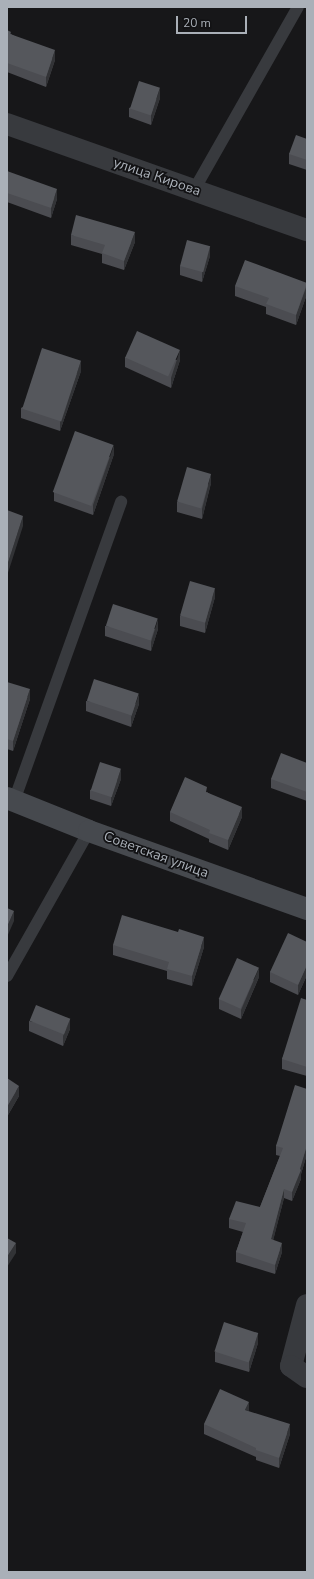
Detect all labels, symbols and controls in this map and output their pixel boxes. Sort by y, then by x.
scale bar [178,8,249,34]
text: 20 m [183,15,211,31]
street label: улица Кирова [111,154,203,200]
street label: Советская улица [101,828,211,882]

